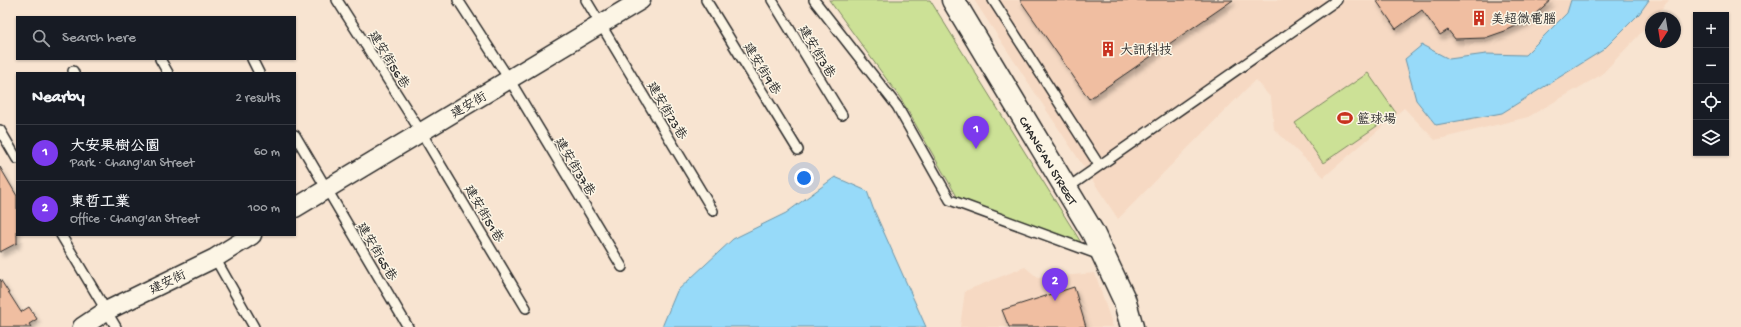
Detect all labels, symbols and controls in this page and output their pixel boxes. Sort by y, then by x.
building icon: 美超微電腦 [1470,9,1488,27]
place label: 美超微電腦 [1491,11,1556,28]
north arrow [1645,12,1681,48]
map controls [1693,12,1729,156]
button: + [1693,12,1729,48]
search box [16,16,296,60]
street label: 建安街3巷 [794,23,838,81]
icon: search [30,27,52,49]
street label: 建安街56巷 [364,28,412,92]
text: Search here [62,29,136,47]
street label: 建安街9巷 [739,40,784,98]
building icon: 大訊科技 [1099,40,1117,58]
place label: 大訊科技 [1120,43,1172,59]
button: − [1693,48,1729,84]
street label: 建安街23巷 [643,79,690,143]
button: locate [1693,84,1729,120]
text: Nearby [32,88,85,108]
street label: 建安街 [448,89,490,123]
text: 2 results [235,91,280,106]
sports icon: 籃球場 [1336,109,1354,127]
place label: 籃球場 [1357,111,1396,128]
street label: CHANG'AN STREET [1015,114,1080,209]
pin: 1 [963,116,989,149]
button: layers [1693,120,1729,156]
street label: 建安街37巷 [551,135,598,199]
text: 大安果樹公園 [70,138,160,156]
text: 1 [42,145,48,160]
text: 60 m [254,145,280,160]
text: Park · Chang'an Street [70,156,194,171]
your location [794,168,814,188]
street label: 建安街51巷 [460,182,507,246]
text: 東哲工業 [70,194,130,212]
text: 2 [42,201,48,216]
text: 100 m [248,201,280,216]
text: Office · Chang'an Street [70,212,199,227]
street label: 建安街65巷 [353,220,400,284]
street label: 建安街 [147,267,189,299]
pin: 2 [1042,268,1068,301]

